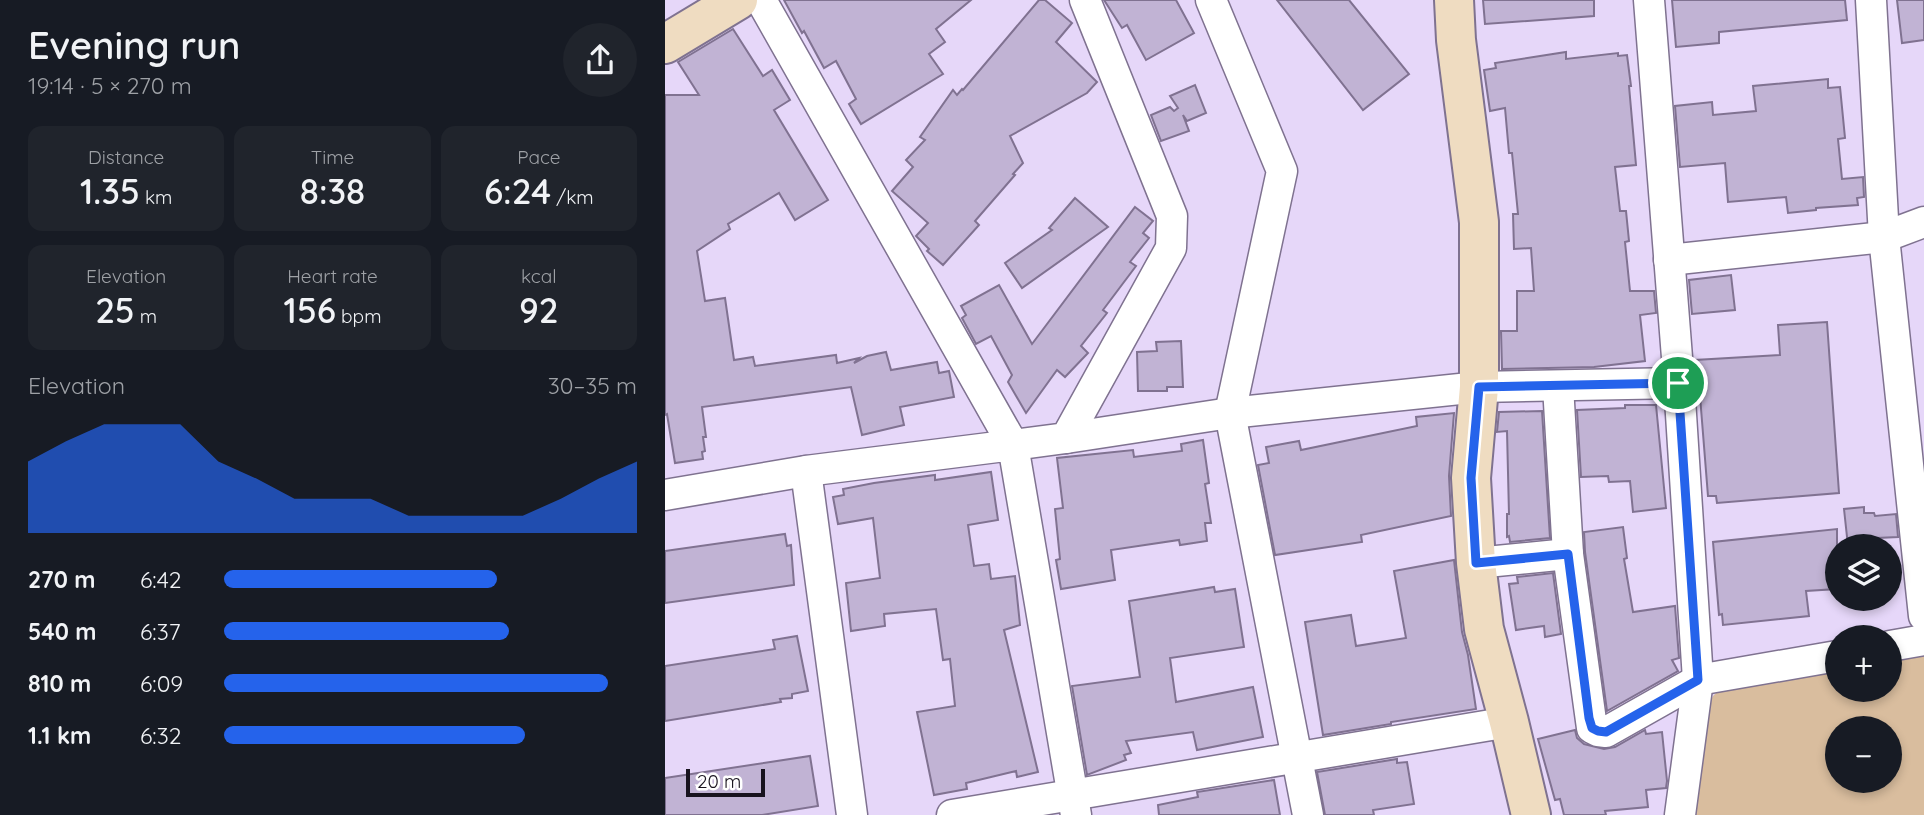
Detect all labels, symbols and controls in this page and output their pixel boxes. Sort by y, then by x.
text: Evening run [28,21,241,69]
button: share [563,23,637,97]
text: 19:14 · 5 × 270 m [28,71,192,100]
text: Distance [88,145,164,169]
text: Time [311,145,354,169]
text: Pace [517,145,560,169]
text: 1.35 [80,169,140,213]
text: 8:38 [300,169,365,213]
text: 6:24 [484,169,551,213]
text: km [140,185,172,209]
text: /km [551,185,594,209]
text: Elevation [86,264,166,288]
text: Heart rate [287,264,378,288]
text: kcal [521,264,557,288]
text: 25 [95,288,135,332]
text: 156 [284,288,336,332]
text: 92 [519,288,559,332]
text: m [135,304,157,328]
text: bpm [336,304,381,328]
pin [1648,353,1708,413]
icon: arrive [1659,364,1697,402]
text: Elevation [28,371,125,400]
text: 30–35 m [548,371,637,400]
map controls [1825,534,1902,793]
button: layers [1825,534,1902,611]
text: 270 m [28,565,95,594]
text: 6:42 [140,565,182,594]
text: 540 m [28,617,97,646]
text: 6:37 [140,617,181,646]
button: + [1825,625,1902,702]
text: 810 m [28,669,91,698]
text: 6:09 [140,669,183,698]
button: − [1825,716,1902,793]
text: 1.1 km [28,721,91,750]
text: 6:32 [140,721,181,750]
scale bar [686,766,765,798]
text: 20 m [697,769,741,793]

